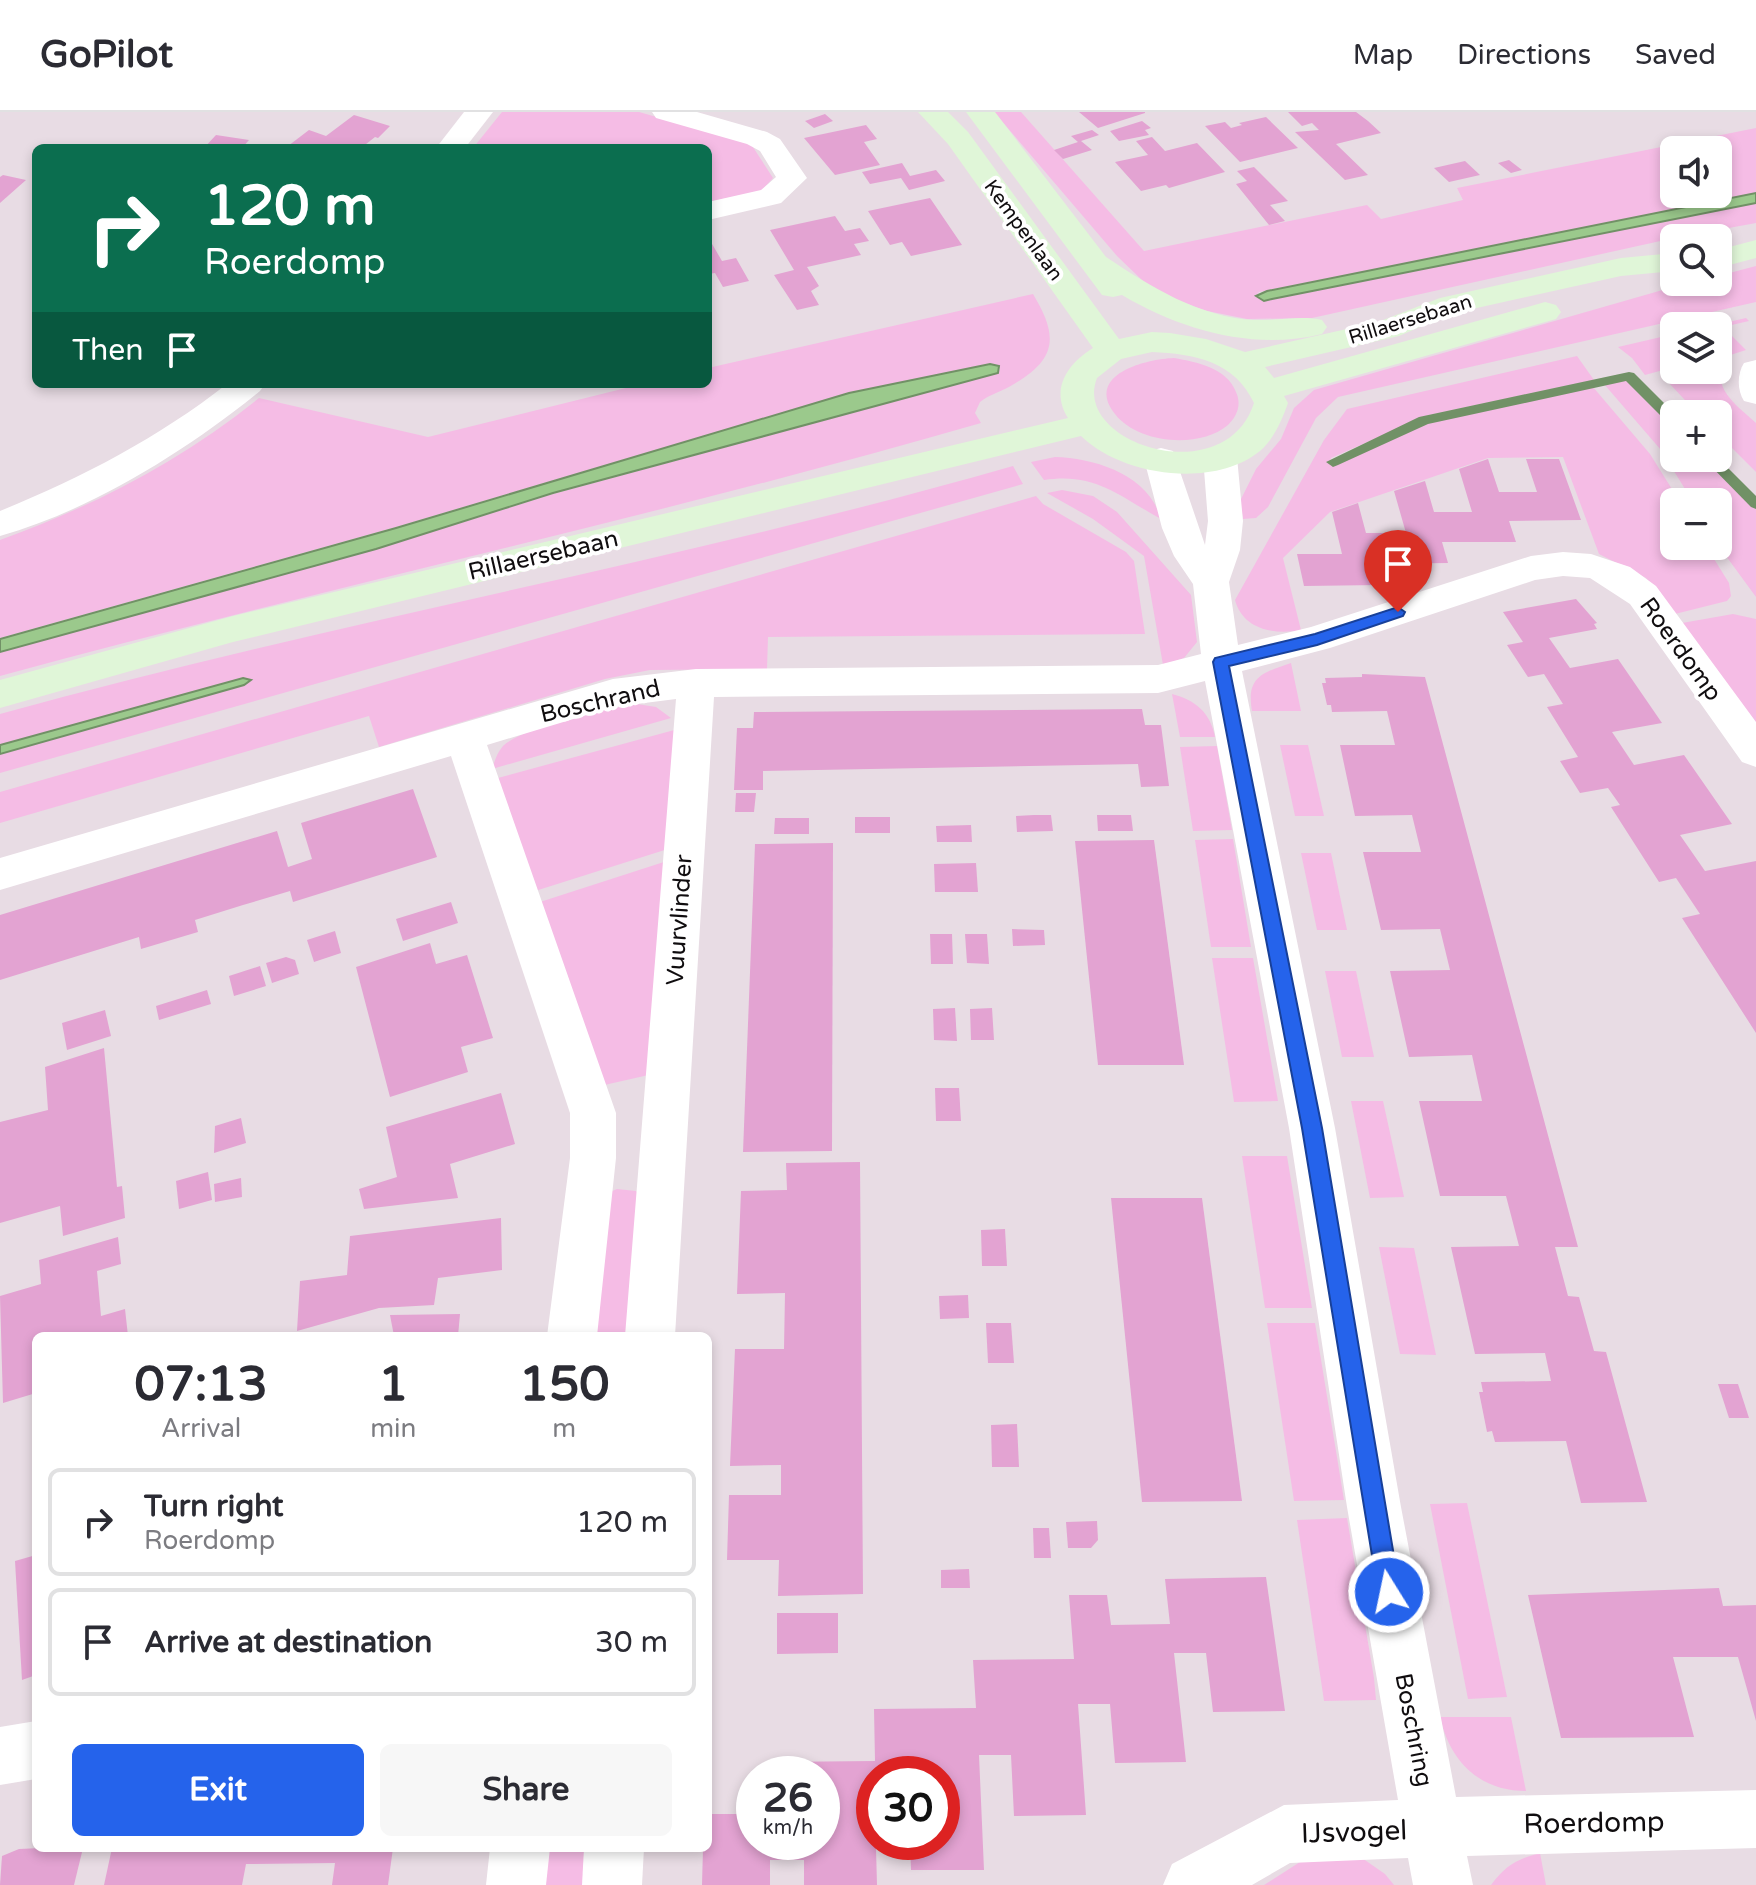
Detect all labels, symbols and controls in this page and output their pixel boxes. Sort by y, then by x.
text: GoPilot [40,32,173,78]
text: Map [1353,38,1413,72]
text: Directions [1457,38,1591,72]
text: Saved [1635,38,1716,72]
map controls [1660,136,1732,560]
button: sound [1660,136,1732,208]
text: 120 m [204,173,375,240]
street label: Kempenlaan [979,175,1068,286]
icon: right [72,176,176,280]
button: search [1660,224,1732,296]
text: Roerdomp [204,241,386,284]
street label: Rillaersebaan [1346,290,1475,350]
button: layers [1660,312,1732,384]
icon: arrive [160,328,204,372]
text: Then [72,332,144,369]
button: + [1660,400,1732,472]
button: − [1660,488,1732,560]
street label: Rillaersebaan [465,524,621,587]
pin [1364,530,1432,612]
icon: arrive [1376,542,1420,586]
street label: Roerdomp [1633,592,1728,707]
street label: Boschrand [537,674,663,729]
street label: Vuurvlinder [660,853,699,987]
text: 07:13 [135,1356,268,1414]
text: 1 [378,1356,408,1414]
text: 150 [519,1356,609,1414]
text: Arrival [161,1413,241,1444]
text: min [370,1413,416,1444]
text: m [552,1413,576,1444]
text: Turn right [144,1488,284,1525]
icon: right [76,1500,120,1544]
text: 120 m [576,1504,668,1541]
text: Roerdomp [144,1525,275,1556]
position arrow [1347,1550,1431,1634]
icon: arrive [76,1620,120,1664]
text: Arrive at destination [144,1624,432,1661]
text: 30 m [595,1624,668,1661]
street label: Boschring [1388,1671,1439,1789]
button: Exit [72,1744,364,1836]
button: Share [380,1744,672,1836]
speed limit sign: 30 [856,1756,960,1860]
text: 26 [763,1774,813,1822]
street label: Roerdomp [1523,1805,1665,1841]
street label: IJsvogel [1300,1813,1408,1851]
text: km/h [763,1816,813,1840]

